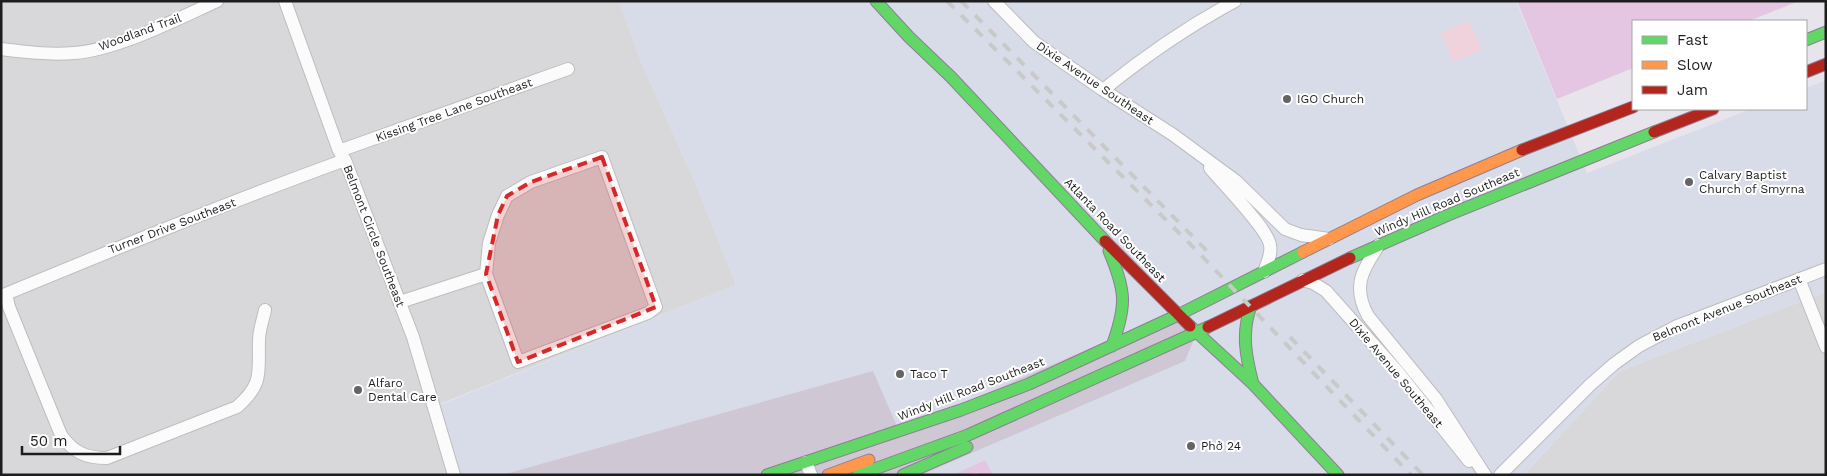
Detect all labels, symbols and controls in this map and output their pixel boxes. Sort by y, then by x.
street label: Woodland Trail [97,10,184,53]
legend [1632,20,1807,110]
text: Fast [1677,31,1709,49]
street label: Dixie Avenue Southeast [1034,39,1156,127]
text: Slow [1677,56,1713,74]
street label: Kissing Tree Lane Southeast [374,75,534,145]
text: Jam [1677,81,1708,99]
place label: IGO Church [1297,92,1364,106]
marker: IGO Church [1281,93,1293,105]
street label: Belmont Circle Southeast [340,163,408,309]
street label: Windy Hill Road Southeast [1373,165,1521,239]
place label: Calvary Baptist Church of Smyrna [1699,168,1805,196]
street label: Atlanta Road Southeast [1062,175,1168,285]
marker: Calvary Baptist Church of Smyrna [1683,176,1695,188]
street label: Turner Drive Southeast [106,195,238,257]
street label: Belmont Avenue Southeast [1650,272,1804,344]
street label: Dixie Avenue Southeast [1346,316,1446,430]
street label: Windy Hill Road Southeast [896,355,1046,423]
place label: Taco T [910,367,948,381]
marker: Taco T [894,368,906,380]
place label: Alfaro Dental Care [368,376,437,404]
marker: Alfaro Dental Care [352,384,364,396]
scale bar [22,424,120,456]
text: 50 m [30,432,67,450]
place label: Phở 24 [1201,439,1241,453]
marker: Phở 24 [1185,440,1197,452]

